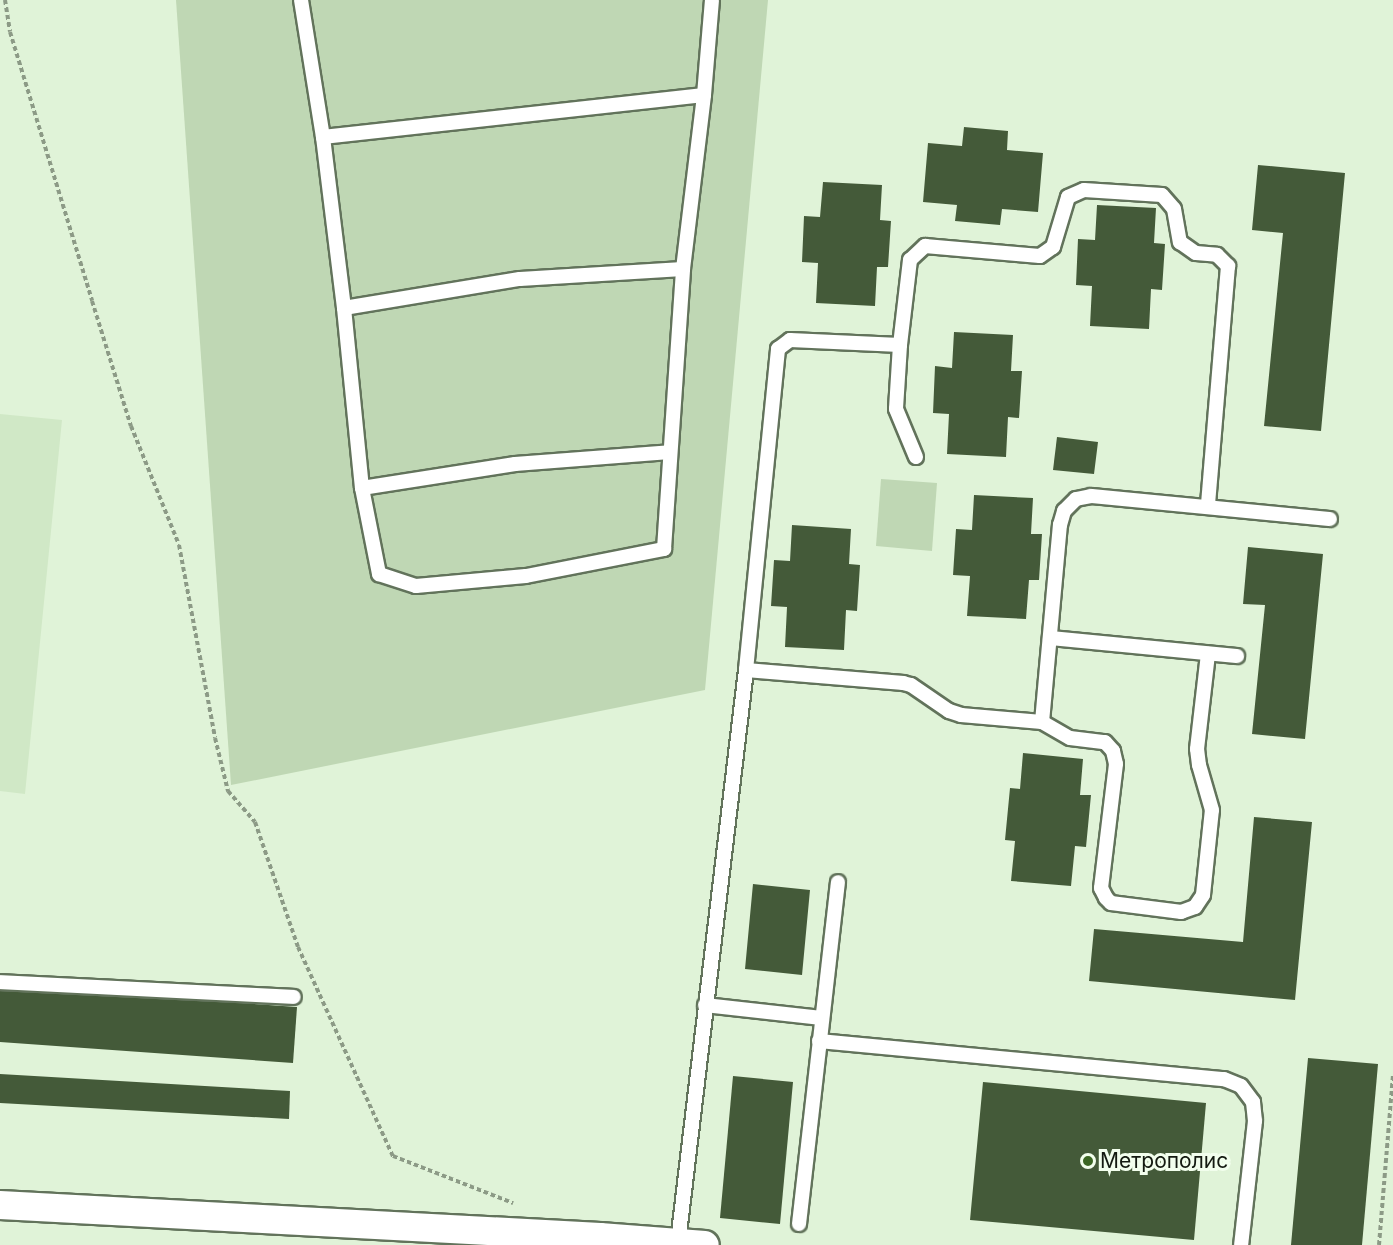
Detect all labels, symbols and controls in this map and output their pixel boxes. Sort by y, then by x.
place label: Метрополис [1100,1148,1228,1174]
marker: Метрополис [1081,1154,1095,1168]

